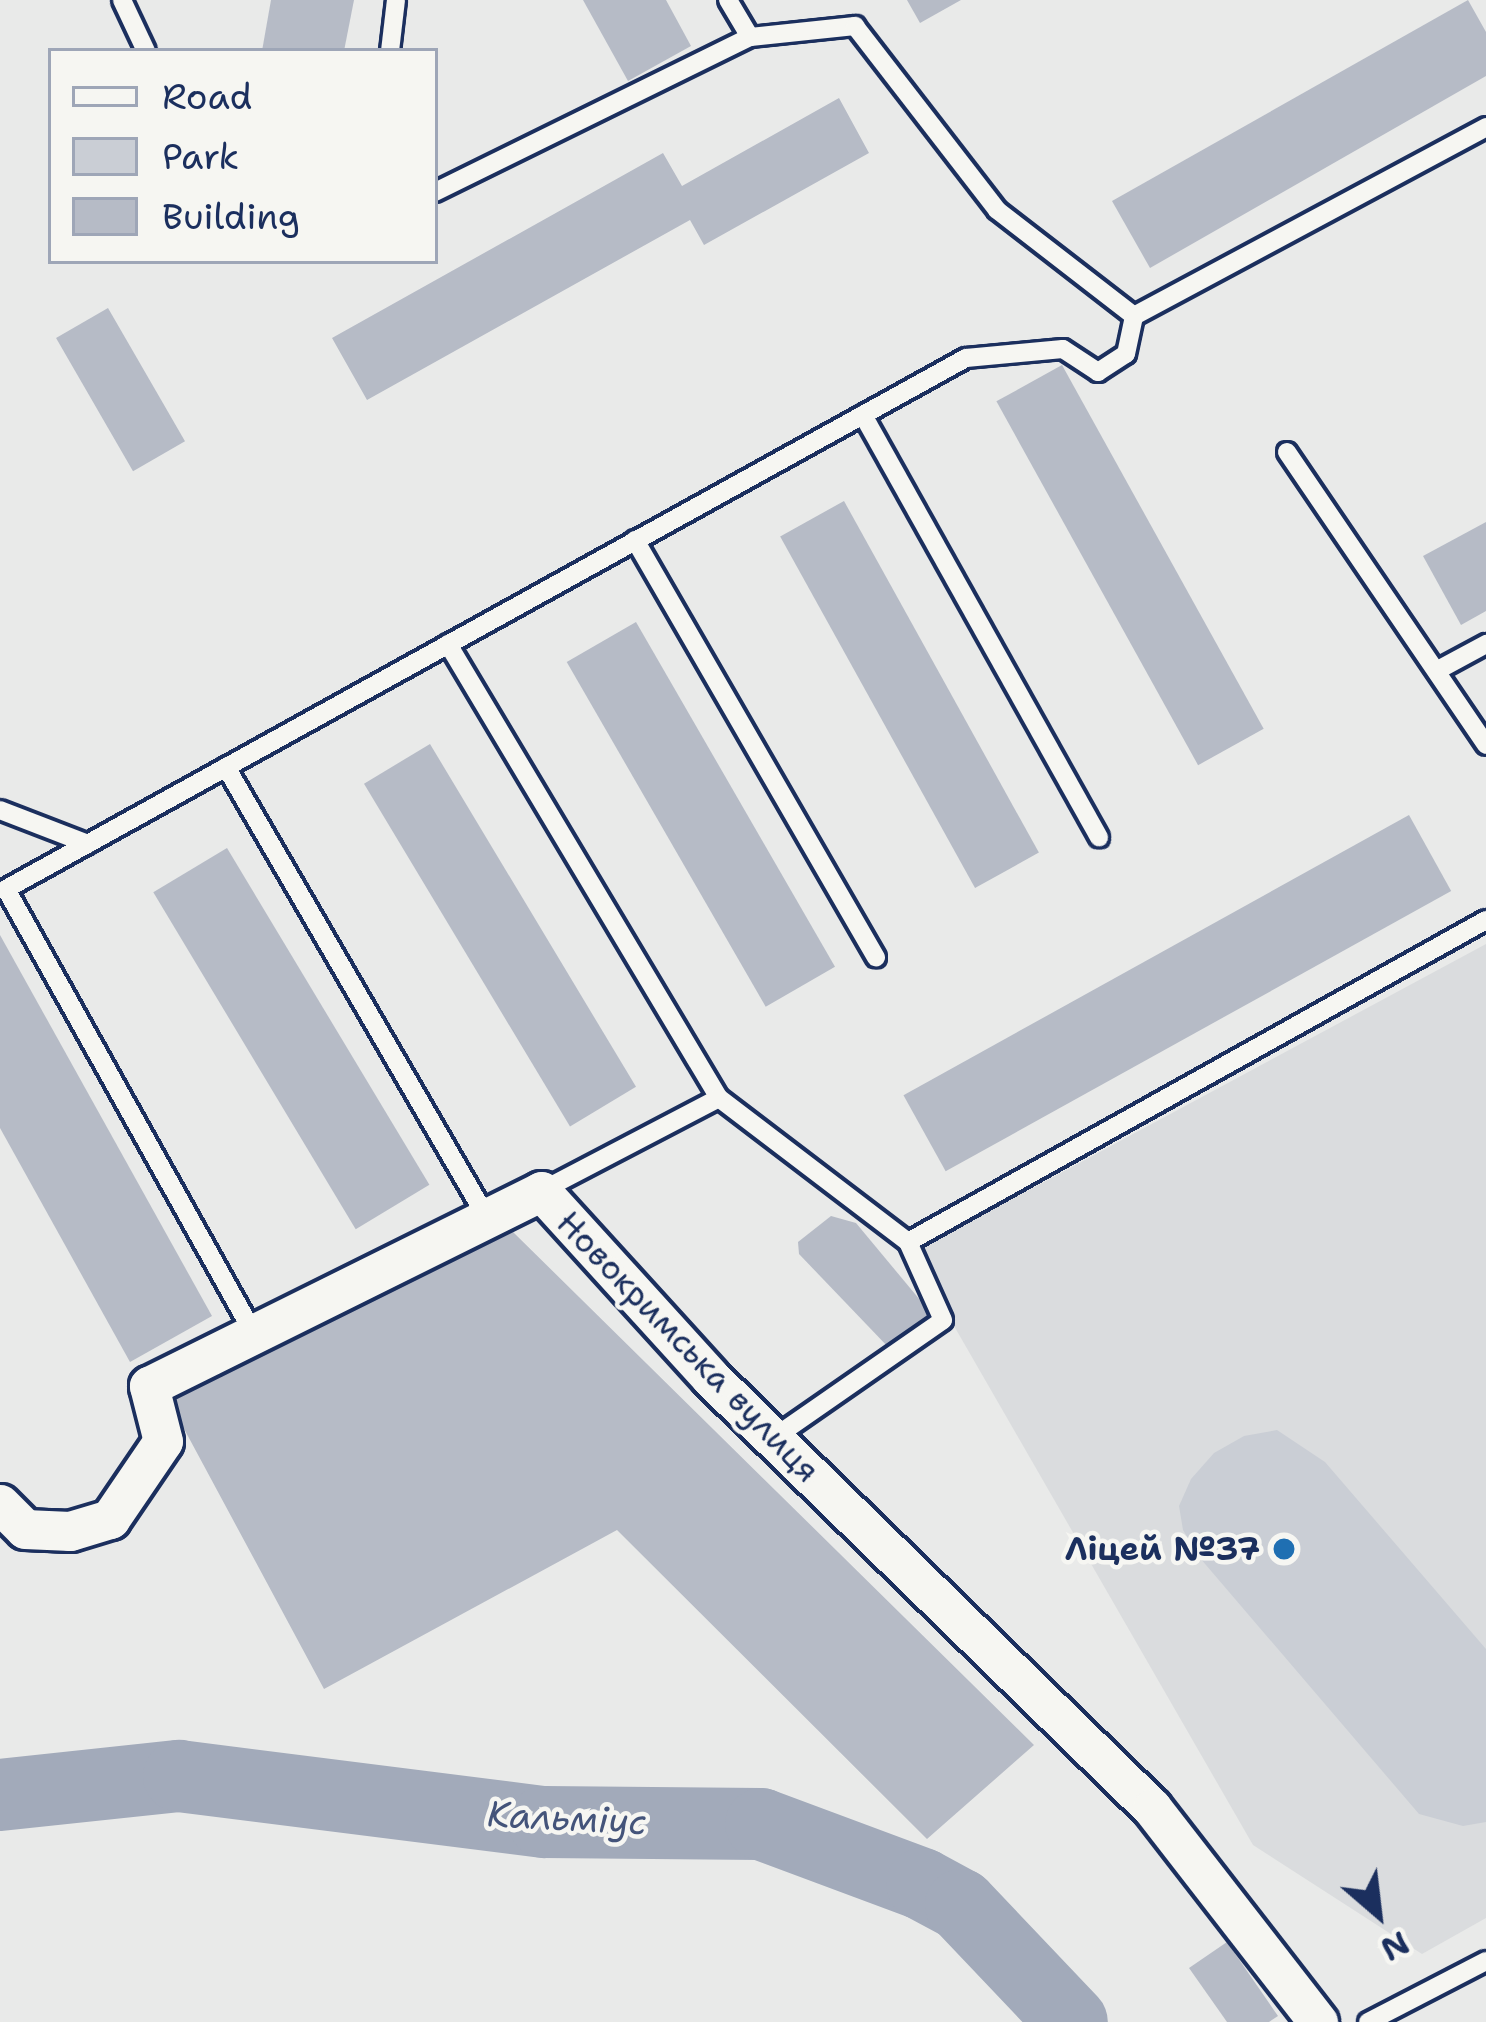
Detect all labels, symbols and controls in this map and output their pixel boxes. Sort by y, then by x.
legend [48,48,438,264]
text: Road [162,72,252,121]
text: Park [162,132,239,181]
text: Building [162,192,300,241]
street label: Новокримська вулиця [548,1203,828,1491]
place label: Ліцей №37 [1065,1529,1260,1569]
marker: Ліцей №37 [1271,1536,1297,1562]
water label: Кальміус [486,1792,648,1844]
north arrow [1318,1854,1438,1974]
text: N [1373,1920,1417,1972]

